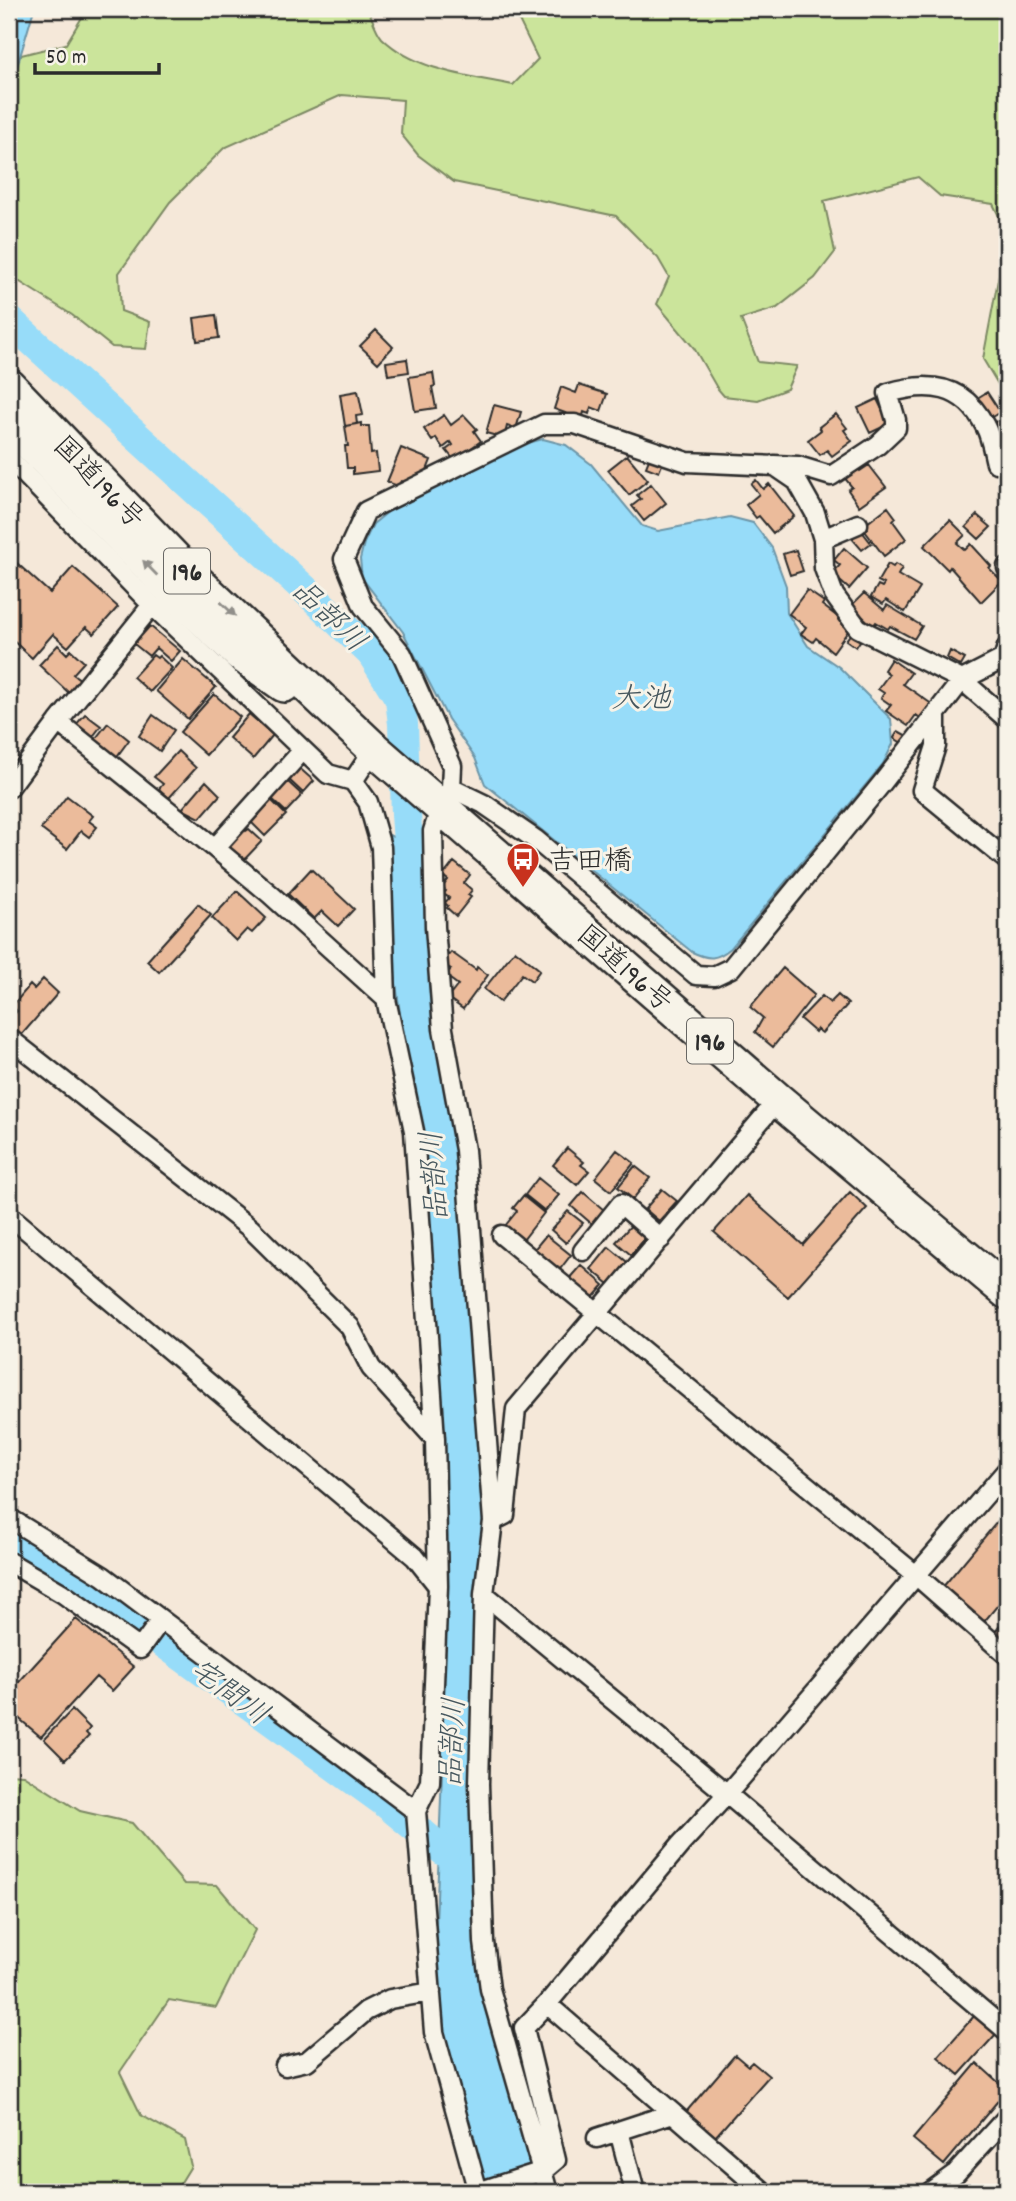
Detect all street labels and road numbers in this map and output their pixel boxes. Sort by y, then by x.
street label: 国道196号 [41,429,151,540]
road number: 196 [164,548,210,594]
street label: 国道196号 [566,917,680,1024]
road number: 196 [687,1018,733,1064]

